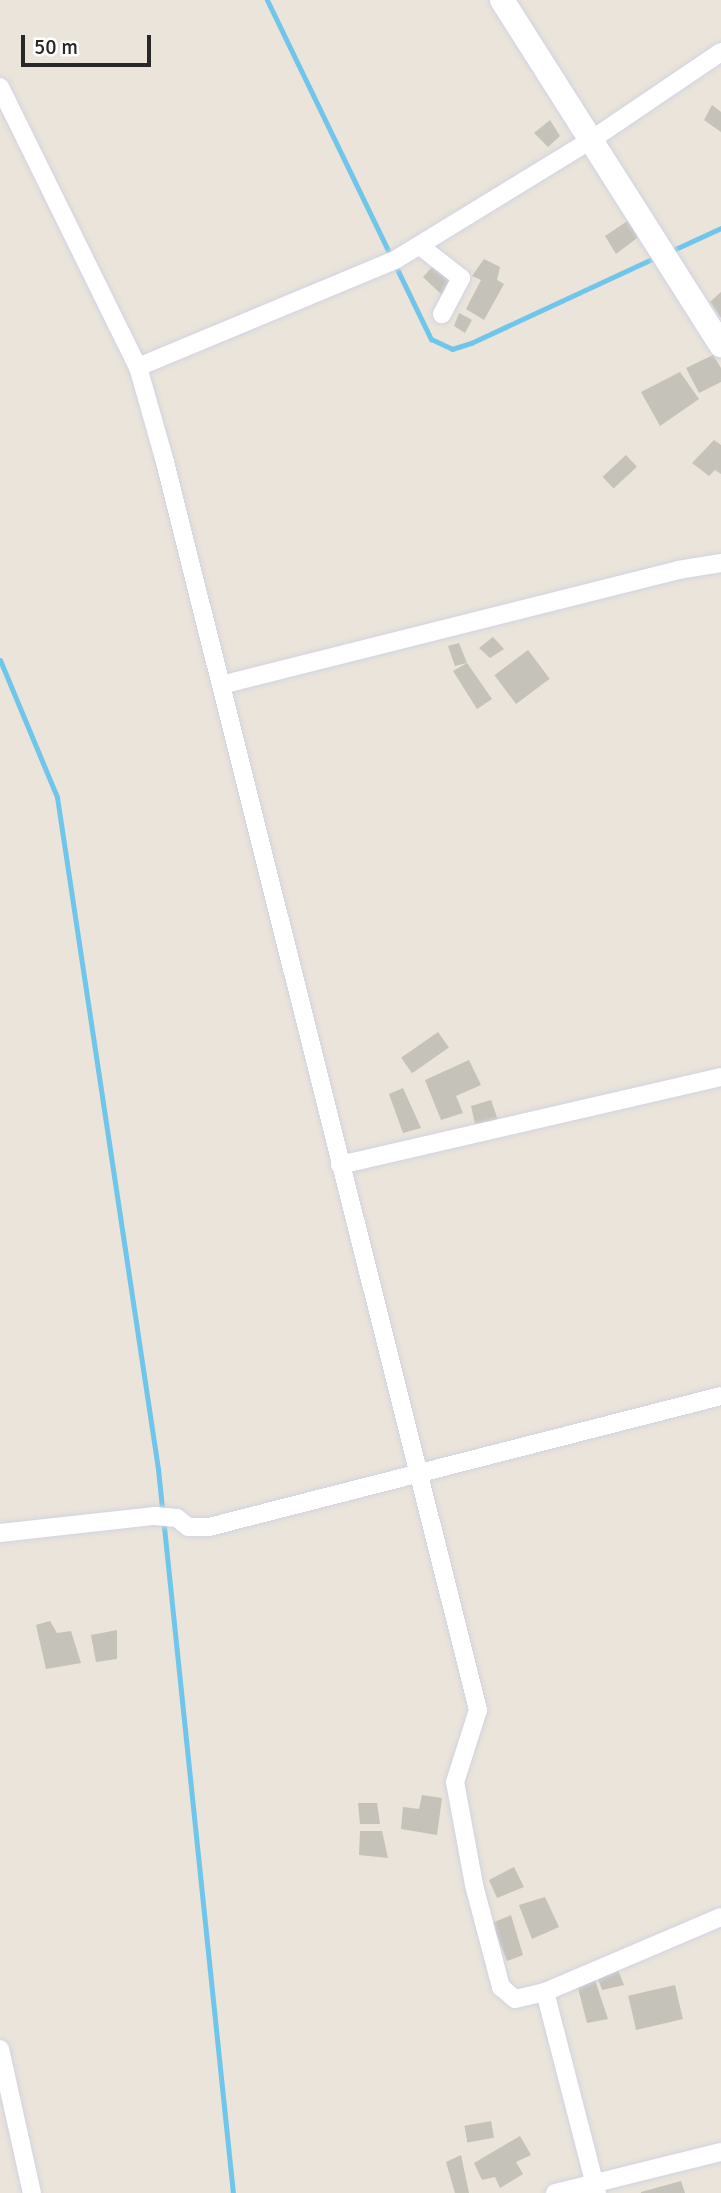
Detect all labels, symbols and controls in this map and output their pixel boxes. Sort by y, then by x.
scale bar [24,21,154,65]
text: 50 m [34,34,78,60]

